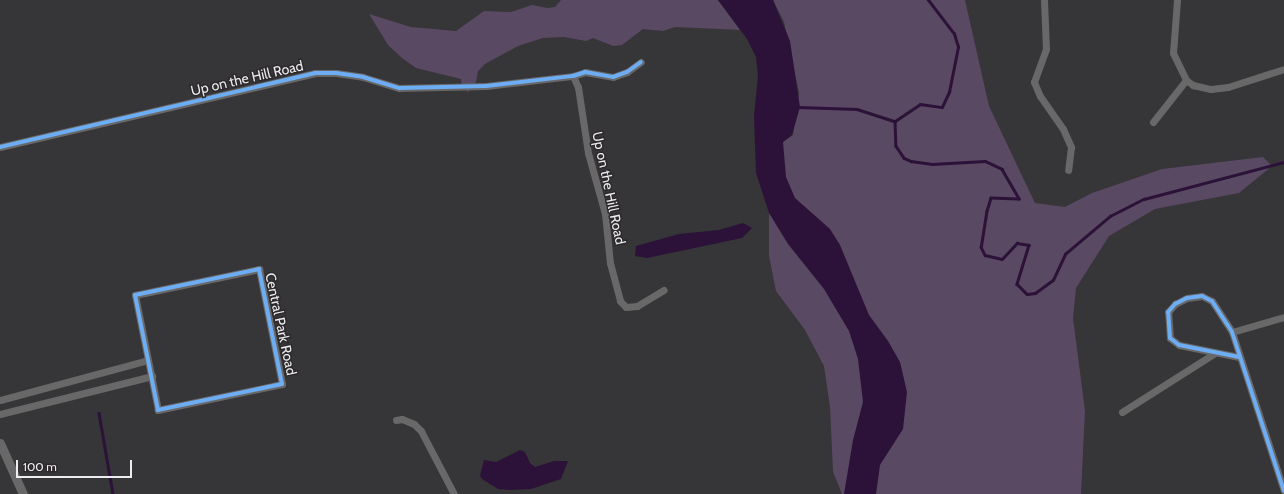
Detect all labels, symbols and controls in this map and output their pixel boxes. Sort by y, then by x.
street label: Up on the Hill Road [189,57,305,99]
street label: Up on the Hill Road [589,130,629,246]
street label: Central Park Road [262,271,300,377]
scale bar [18,452,134,478]
text: 100 m [23,459,57,474]

